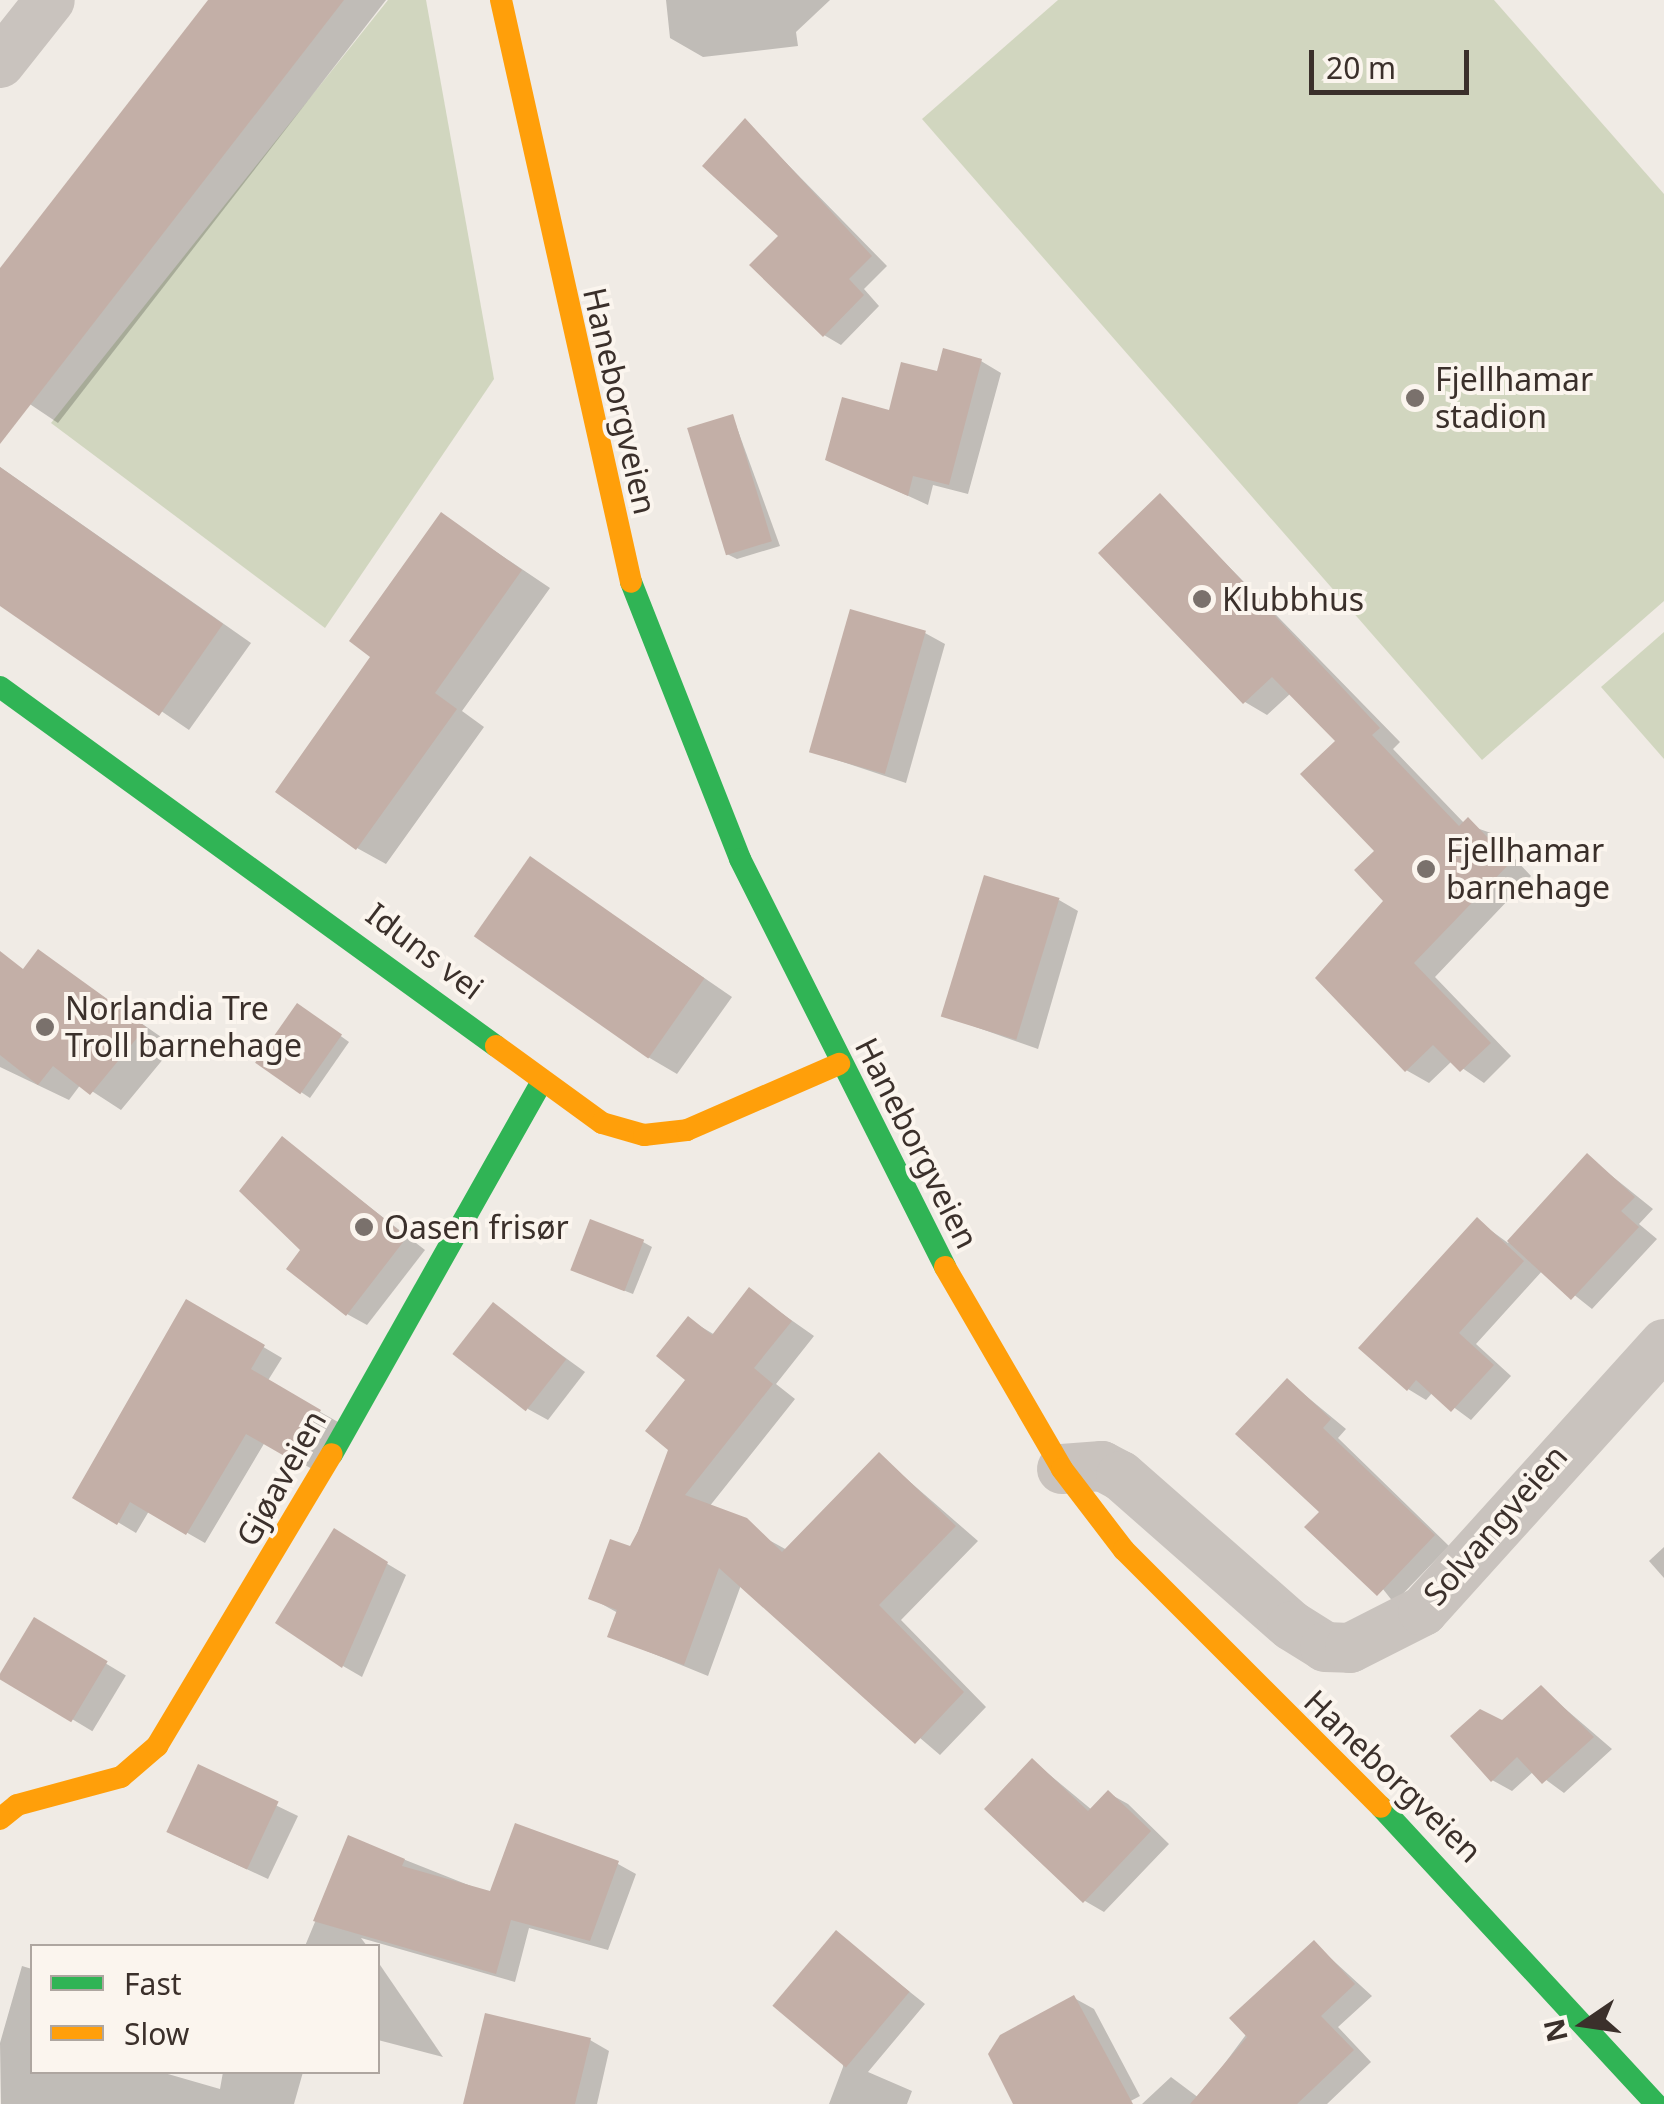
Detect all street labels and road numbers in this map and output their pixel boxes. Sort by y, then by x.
street label: Haneborgveien [575,284,665,518]
street label: Iduns vei [359,895,491,1007]
street label: Haneborgveien [847,1031,987,1255]
street label: Gjøaveien [228,1403,334,1553]
street label: Solvangveien [1415,1437,1575,1613]
street label: Haneborgveien [1296,1682,1490,1870]

